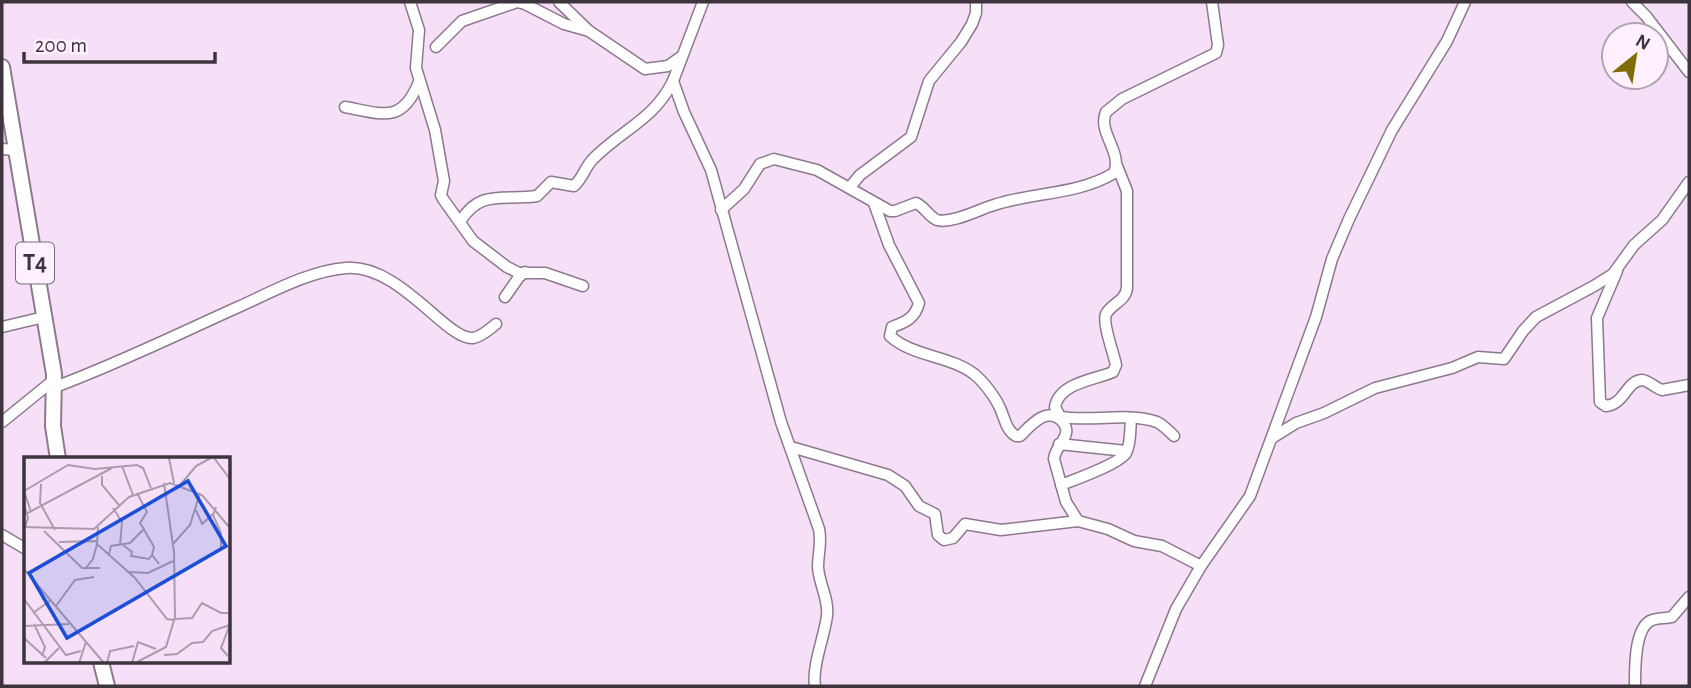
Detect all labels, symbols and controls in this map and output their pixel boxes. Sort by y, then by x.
scale bar [24,21,215,65]
north arrow [1600,21,1670,91]
text: N [1632,31,1653,54]
text: 200 m [35,35,87,56]
road number: T4 [16,242,54,284]
inset map [24,457,231,664]

